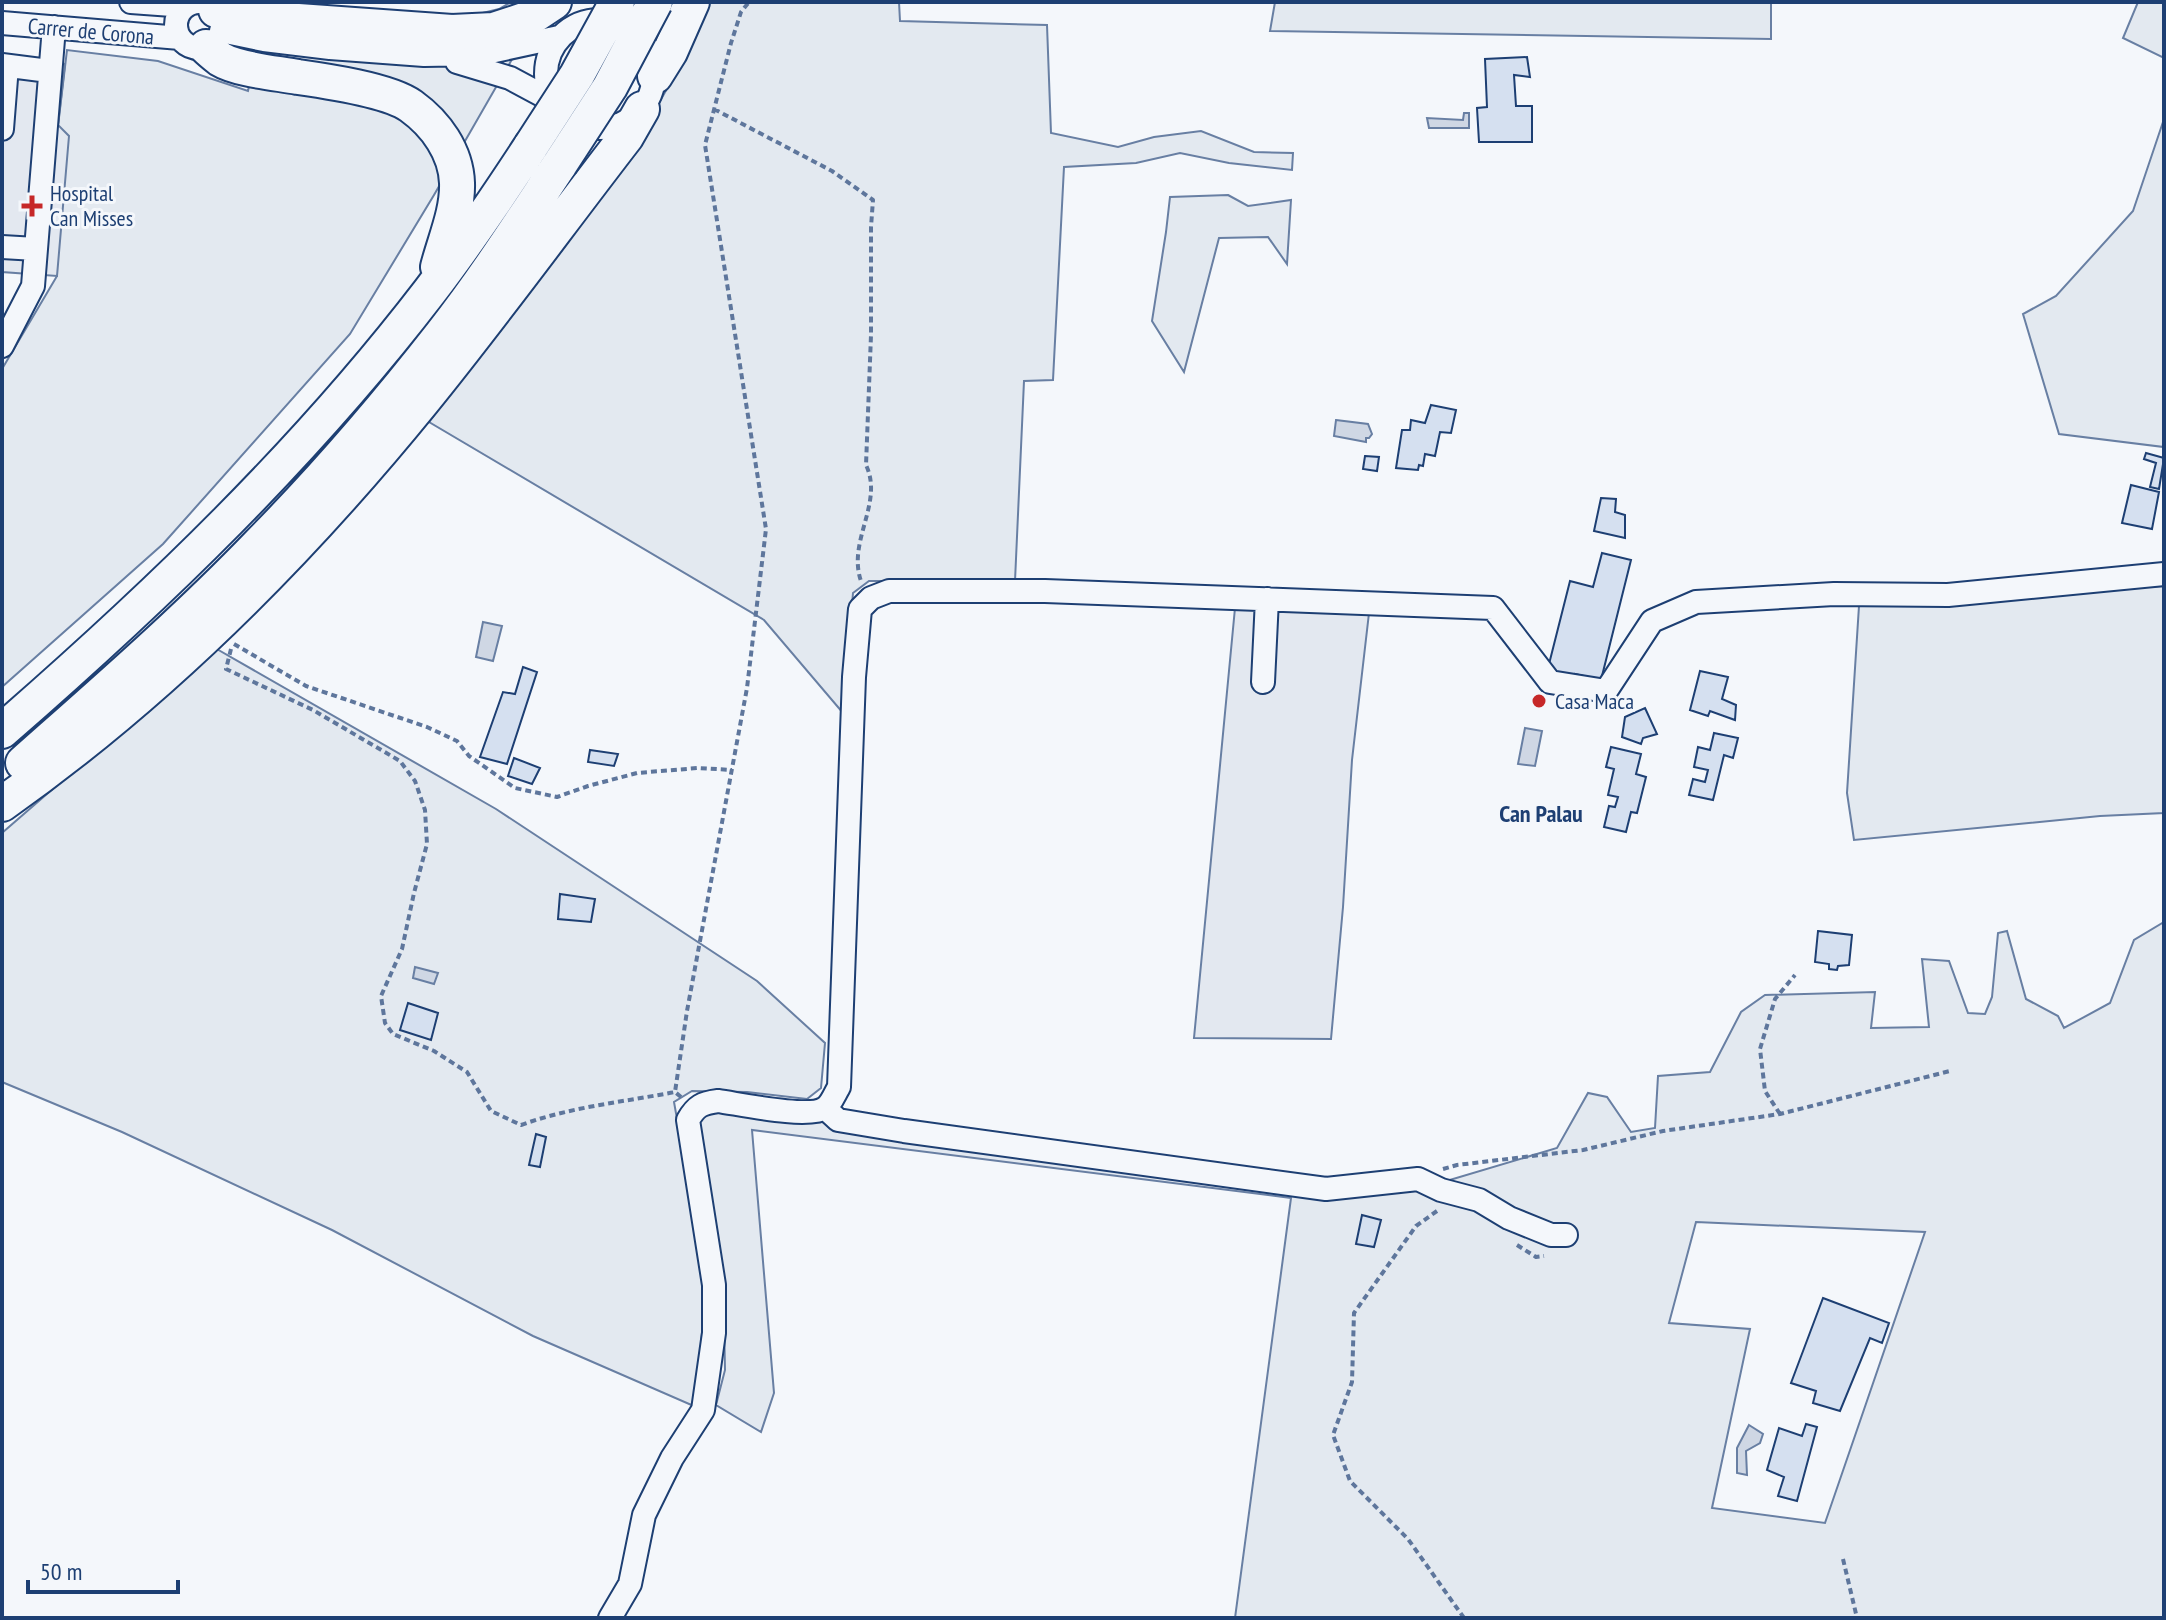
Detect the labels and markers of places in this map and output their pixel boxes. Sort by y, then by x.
place label: Hospital Can Misses [50,179,133,232]
marker: Hospital Can Misses [21,195,43,217]
place label: Casa Maca [1555,687,1634,715]
marker: Casa Maca [1530,692,1548,710]

